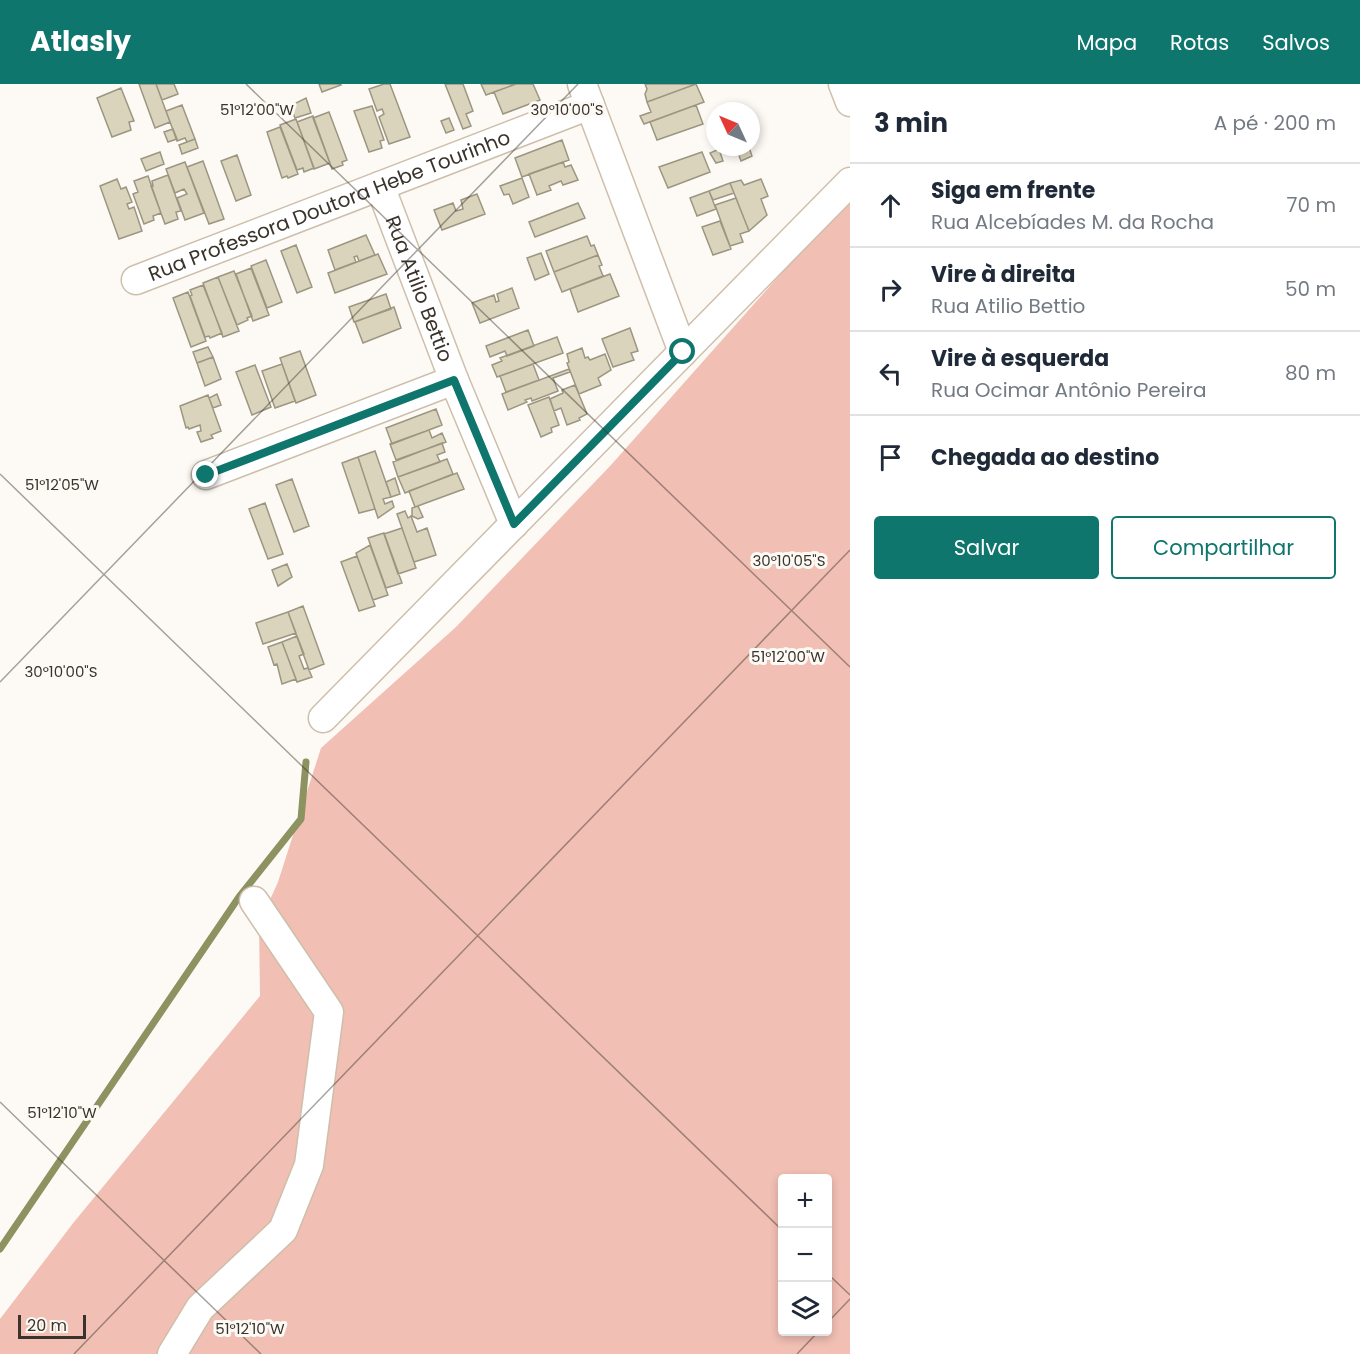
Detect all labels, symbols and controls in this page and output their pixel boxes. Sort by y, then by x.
text: Atlasly [30,22,131,61]
text: Mapa [1076,28,1137,57]
text: Rotas [1170,28,1229,57]
text: Salvos [1262,28,1330,57]
text: 51°12'00"W [220,99,294,120]
text: 30°10'00"S [530,99,604,120]
north arrow [706,102,760,156]
text: 3 min [874,105,948,141]
text: A pé · 200 m [1214,109,1336,137]
street label: Rua Professora Doutora Hebe Tourinho [144,123,514,288]
text: Siga em frente [931,175,1095,206]
icon: ahead [874,189,907,222]
text: 70 m [1287,191,1336,219]
text: Rua Alcebíades M. da Rocha [931,208,1214,236]
street label: Rua Atilio Bettio [379,212,460,366]
text: Vire à direita [931,259,1076,290]
icon: right [874,273,907,306]
text: 50 m [1285,275,1336,303]
text: Rua Atilio Bettio [931,292,1085,320]
route start [669,338,695,364]
text: Vire à esquerda [931,343,1109,374]
icon: left [874,357,907,390]
text: 80 m [1285,359,1336,387]
text: Rua Ocimar Antônio Pereira [931,376,1206,404]
icon: arrive [874,441,907,474]
text: Chegada ao destino [931,442,1159,473]
route end [192,461,218,487]
text: 51°12'05"W [25,474,99,495]
button: Salvar [874,516,1099,579]
button: Compartilhar [1111,516,1336,579]
text: 30°10'05"S [752,550,826,571]
text: 51°12'00"W [751,646,825,667]
text: 30°10'00"S [24,661,98,682]
text: 51°12'10"W [27,1102,97,1123]
map controls [778,1174,832,1336]
button: + [778,1174,832,1228]
button: − [778,1228,832,1282]
button: layers [778,1282,832,1336]
scale bar [18,1312,86,1340]
text: 20 m [27,1314,67,1337]
text: 51°12'10"W [215,1318,285,1339]

